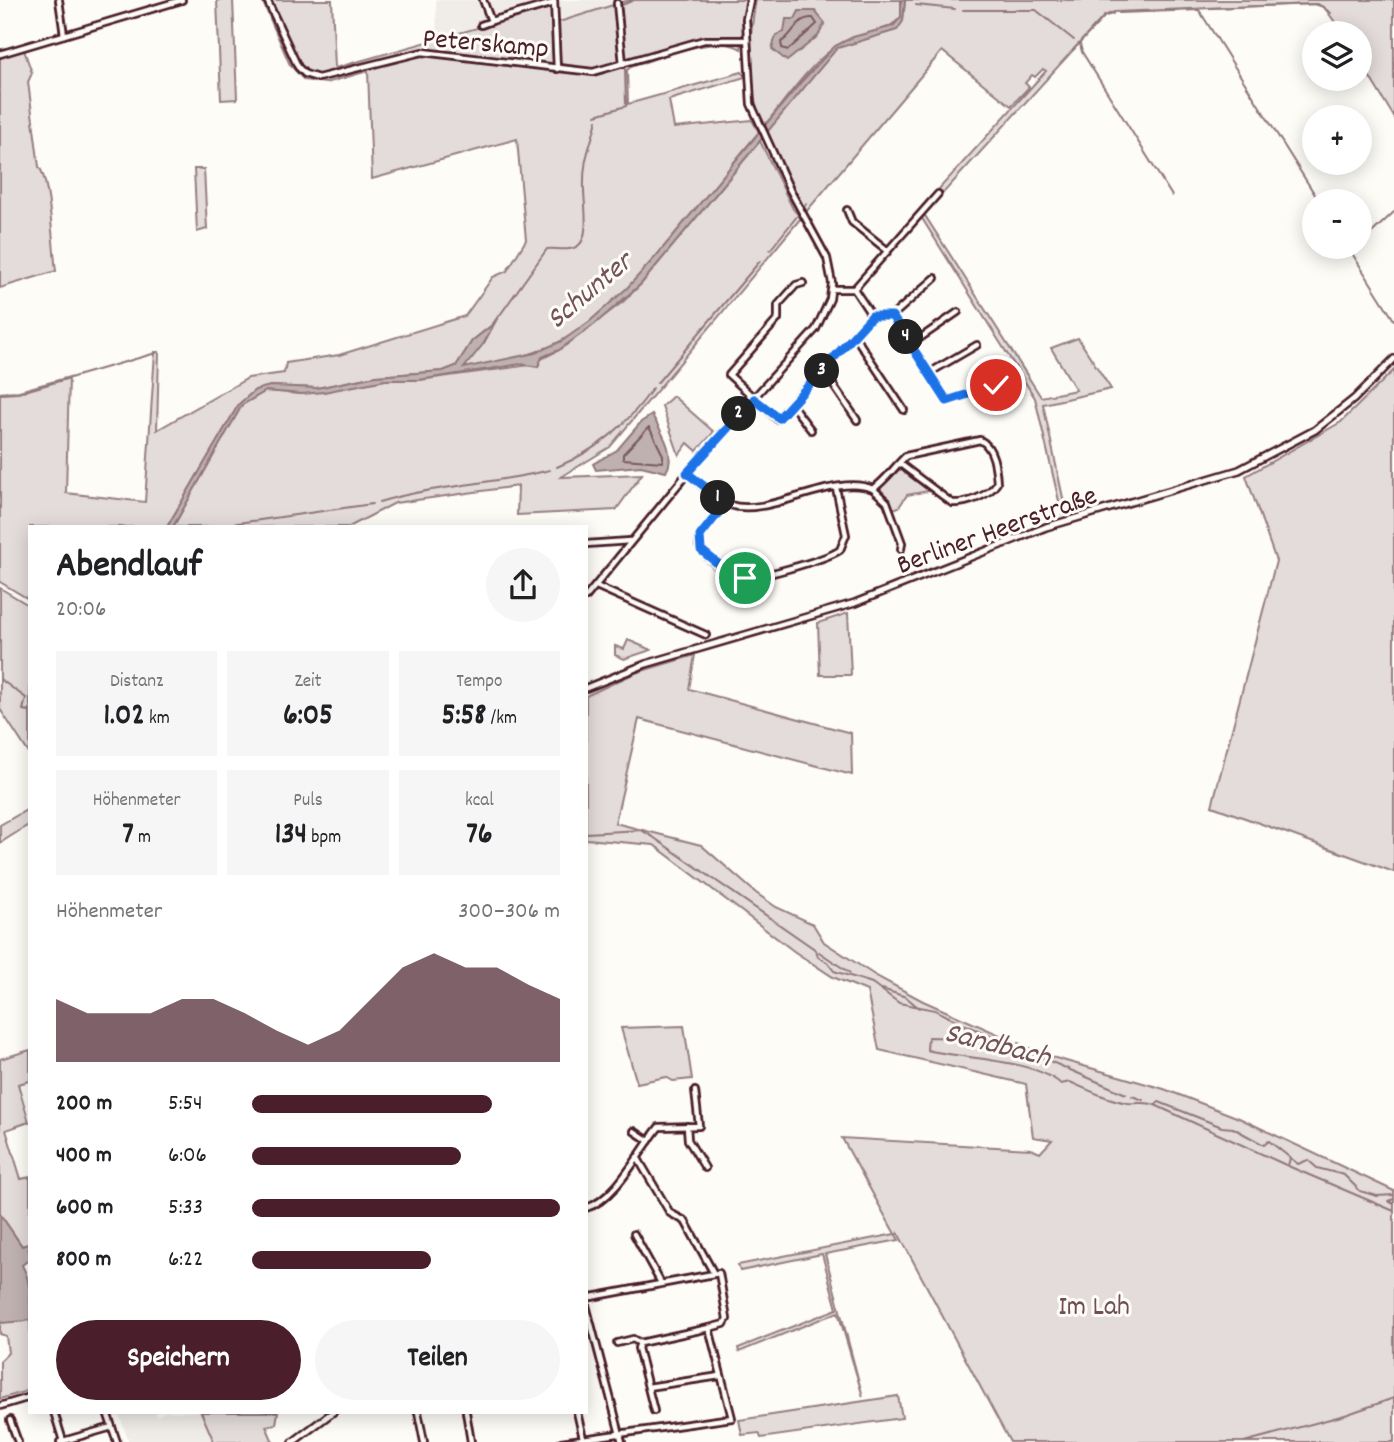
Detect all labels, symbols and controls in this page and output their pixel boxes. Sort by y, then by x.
street label: Peterskamp [421,21,550,71]
map controls [1302,21,1372,259]
button: layers [1302,21,1372,91]
button: + [1302,105,1372,175]
button: − [1302,189,1372,259]
water label: Schunter [538,242,646,341]
pin: 4 [888,320,923,354]
text: 4 [902,323,909,350]
pin: 3 [804,354,840,388]
pin [966,355,1026,415]
text: 3 [817,357,826,384]
icon: check [977,366,1015,404]
pin: 2 [722,396,756,432]
text: 2 [734,400,743,427]
street label: Berliner Heerstraße [892,478,1103,587]
pin: 1 [700,480,736,516]
text: 1 [715,484,720,511]
text: Abendlauf [56,540,202,595]
button: share [486,548,560,622]
pin [715,548,775,608]
icon: arrive [726,559,764,597]
text: 20:06 [56,594,106,627]
text: Distanz [110,669,163,696]
text: Zeit [294,669,322,696]
text: Tempo [456,669,502,696]
text: 1.02 [104,696,145,739]
text: 6:05 [283,696,333,739]
text: 5:58 [442,696,486,739]
text: km [145,706,170,733]
text: /km [486,706,517,733]
text: Höhenmeter [93,788,181,815]
text: Puls [293,788,323,815]
text: kcal [465,788,494,815]
text: 7 [122,815,134,858]
text: 134 [275,815,307,858]
text: 76 [466,815,492,858]
text: m [134,825,151,852]
text: bpm [307,825,341,852]
text: Höhenmeter [56,896,162,929]
text: 300–306 m [458,896,560,929]
water label: Sandbach [939,1013,1056,1082]
text: 200 m [56,1088,112,1121]
text: 5:54 [168,1088,203,1121]
text: 400 m [56,1140,112,1173]
text: 6:06 [168,1140,207,1173]
text: 600 m [56,1192,113,1225]
text: 5:33 [168,1192,203,1225]
text: 800 m [56,1244,111,1277]
text: 6:22 [168,1244,203,1277]
park label: Im Lah [1058,1289,1130,1329]
button: Speichern [56,1320,301,1400]
button: Teilen [315,1320,560,1400]

